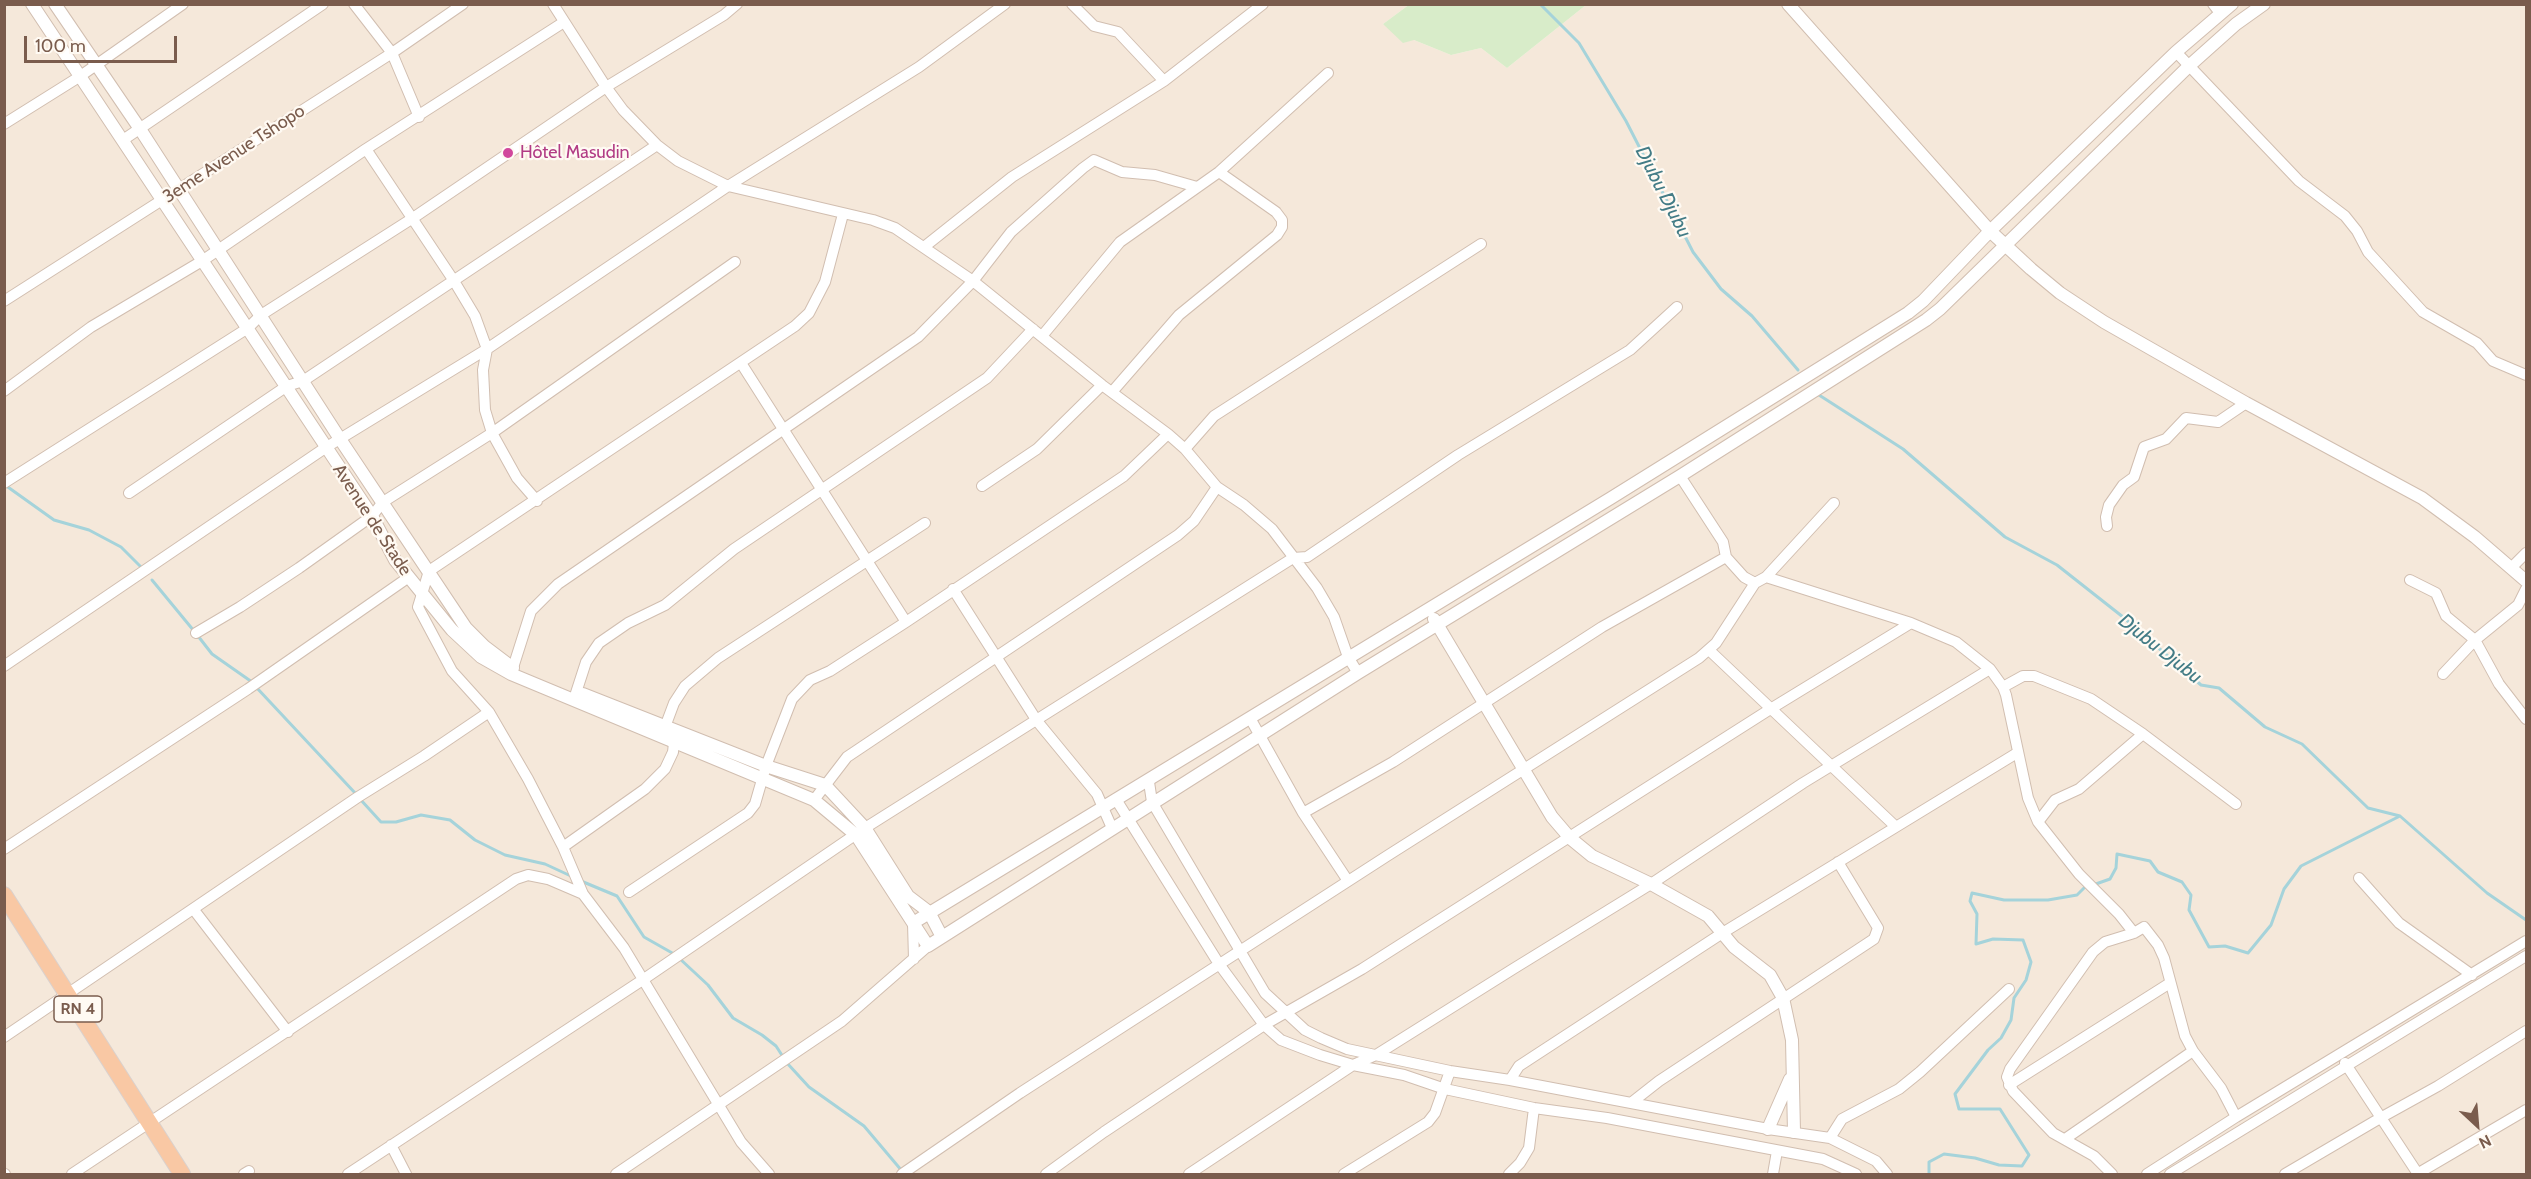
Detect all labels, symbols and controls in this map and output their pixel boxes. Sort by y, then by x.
scale bar [27,24,180,62]
text: 100 m [35,35,86,57]
street label: 3eme Avenue Tshopo [159,100,309,208]
place label: Hôtel Masudin [520,142,630,164]
water label: Djubu Djubu [1630,142,1696,242]
marker: Hôtel Masudin [501,146,515,160]
street label: Avenue de Stade [328,460,416,580]
water label: Djubu Djubu [2113,609,2207,689]
road number: RN 4 [54,996,102,1022]
north arrow [2447,1095,2507,1155]
text: N [2476,1131,2494,1153]

